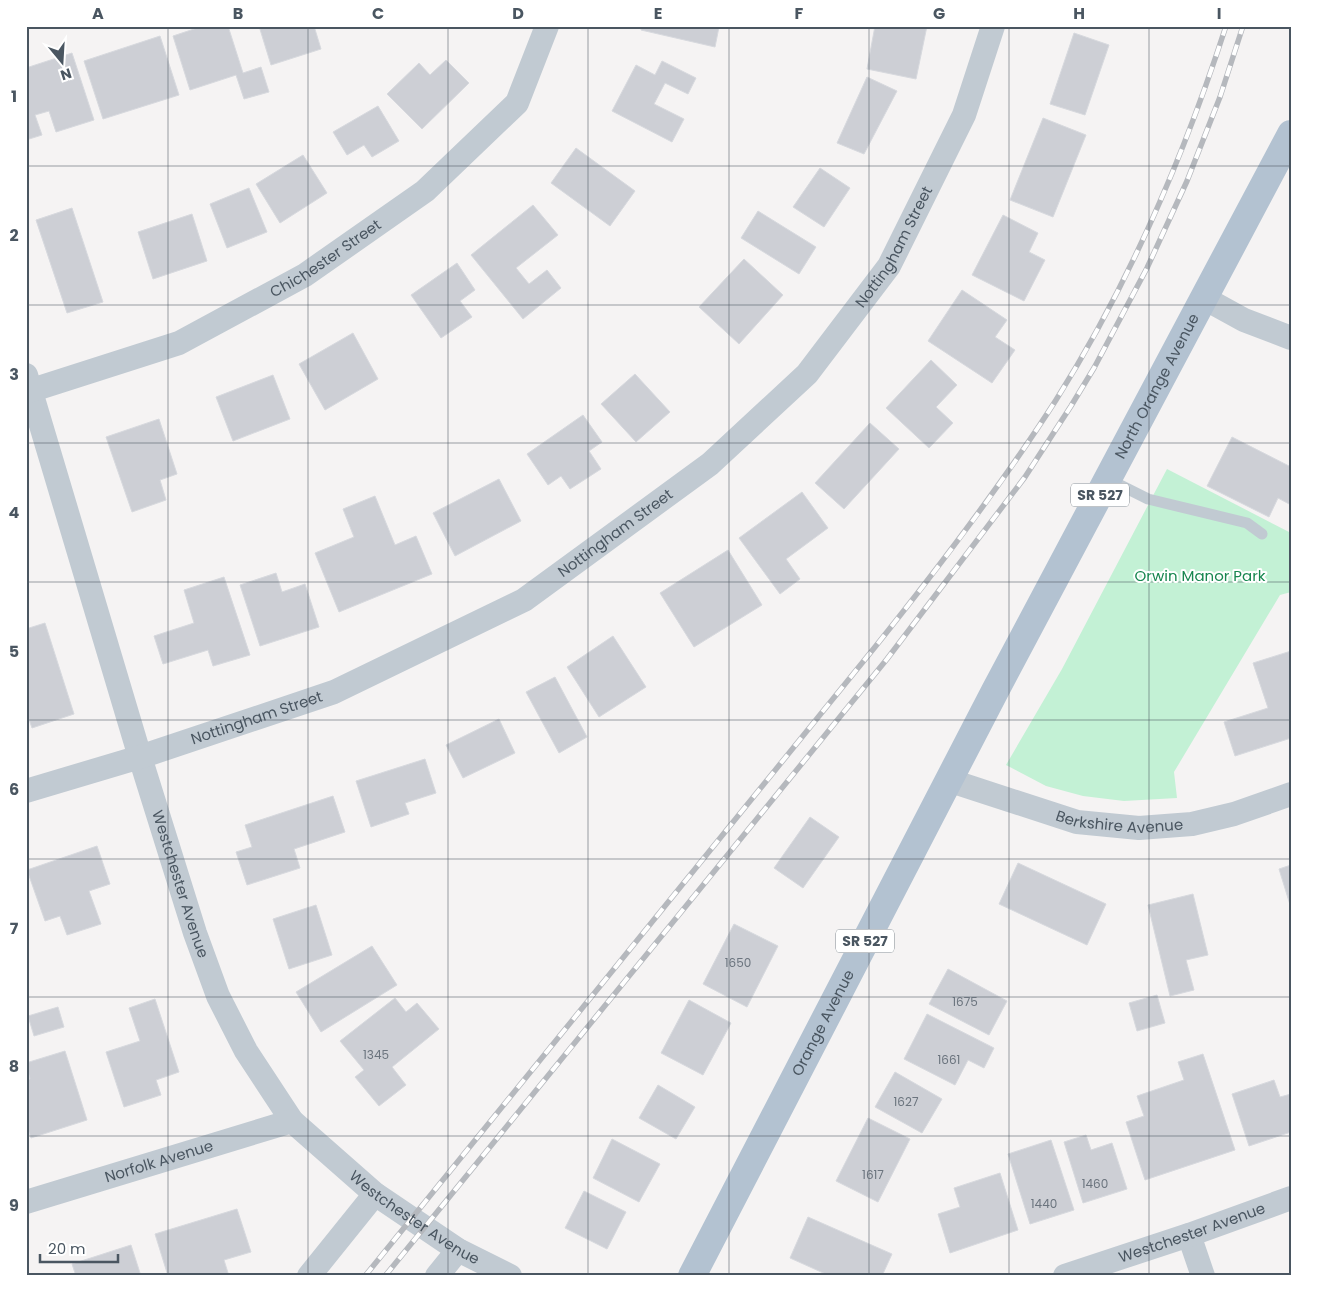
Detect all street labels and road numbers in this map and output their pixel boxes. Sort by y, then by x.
street label: Nottingham Street [850,182,937,312]
street label: Chichester Street [266,214,385,302]
street label: North Orange Avenue [1109,310,1204,462]
street label: Nottingham Street [553,484,677,582]
road number: SR 527 [1071,484,1129,506]
street label: Nottingham Street [188,686,325,749]
street label: Berkshire Avenue [1053,805,1184,838]
street label: Westchester Avenue [147,808,214,961]
road number: SR 527 [836,929,894,952]
street label: Orange Avenue [786,966,859,1079]
street label: Norfolk Avenue [102,1135,216,1187]
street label: Westchester Avenue [345,1165,483,1269]
street label: Westchester Avenue [1116,1197,1268,1268]

